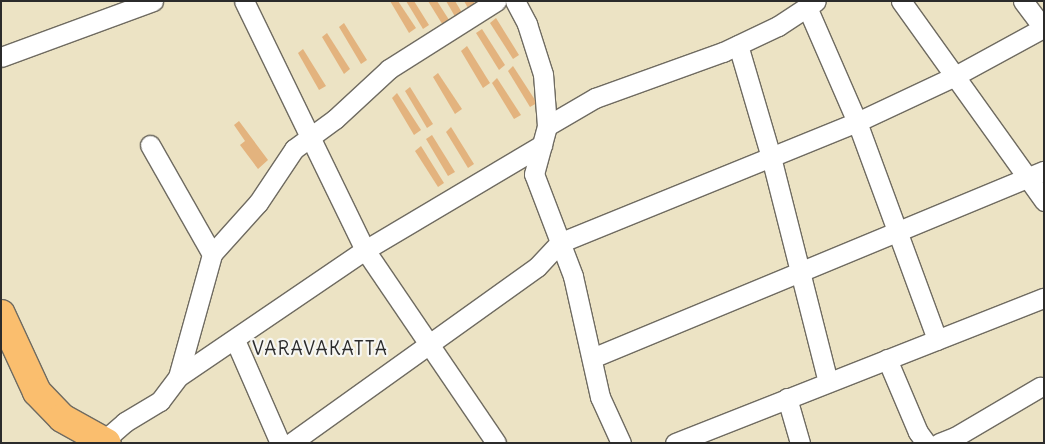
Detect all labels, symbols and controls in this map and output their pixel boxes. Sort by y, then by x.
district label: VARAVAKATTA [251,338,389,360]

